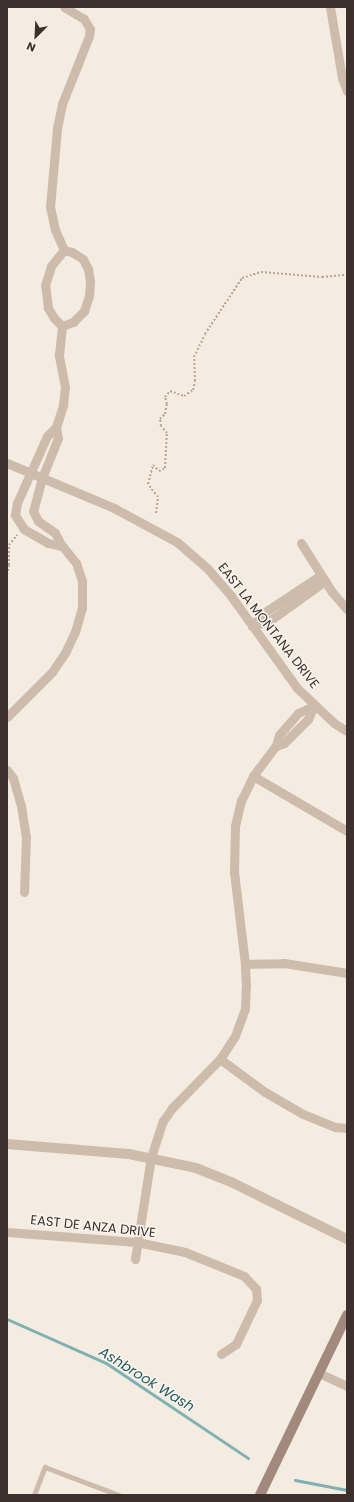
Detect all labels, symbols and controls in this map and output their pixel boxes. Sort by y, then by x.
north arrow [16,16,56,56]
text: N [24,38,38,56]
street label: EAST LA MONTANA DRIVE [214,560,322,692]
street label: EAST DE ANZA DRIVE [30,1213,156,1241]
water label: Ashbrook Wash [96,1343,198,1415]

